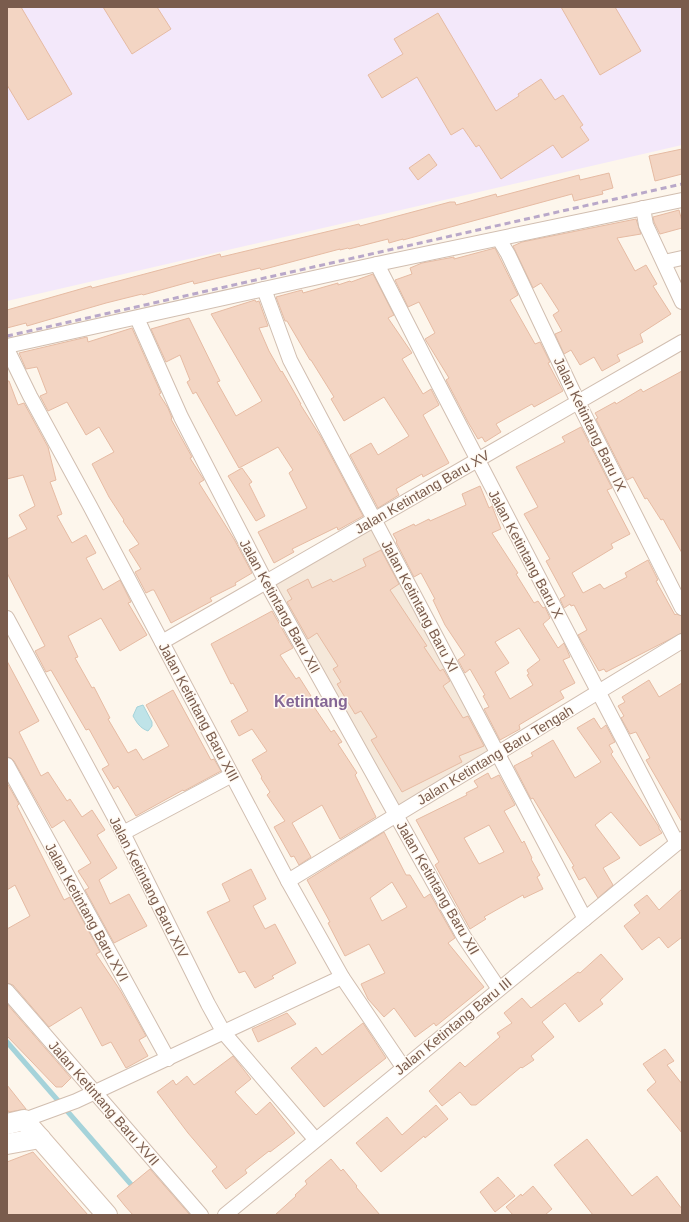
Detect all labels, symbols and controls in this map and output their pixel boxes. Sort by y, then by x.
street label: Jalan Ketintang Baru IX [551,354,630,494]
street label: Jalan Ketintang Baru XV [352,447,493,537]
street label: Jalan Ketintang Baru X [485,487,567,622]
street label: Jalan Ketintang Baru XII [236,536,324,676]
street label: Jalan Ketintang Baru XI [378,537,462,675]
street label: Jalan Ketintang Baru XIII [156,640,242,784]
district label: Ketintang [274,693,348,710]
street label: Jalan Ketintang Baru Tengah [414,702,576,808]
street label: Jalan Ketintang Baru XIV [106,814,192,961]
street label: Jalan Ketintang Baru XII [393,819,483,957]
street label: Jalan Ketintang Baru XVI [42,840,132,984]
street label: Jalan Ketintang Baru III [391,974,515,1078]
street label: Jalan Ketintang Baru XVII [45,1037,163,1169]

